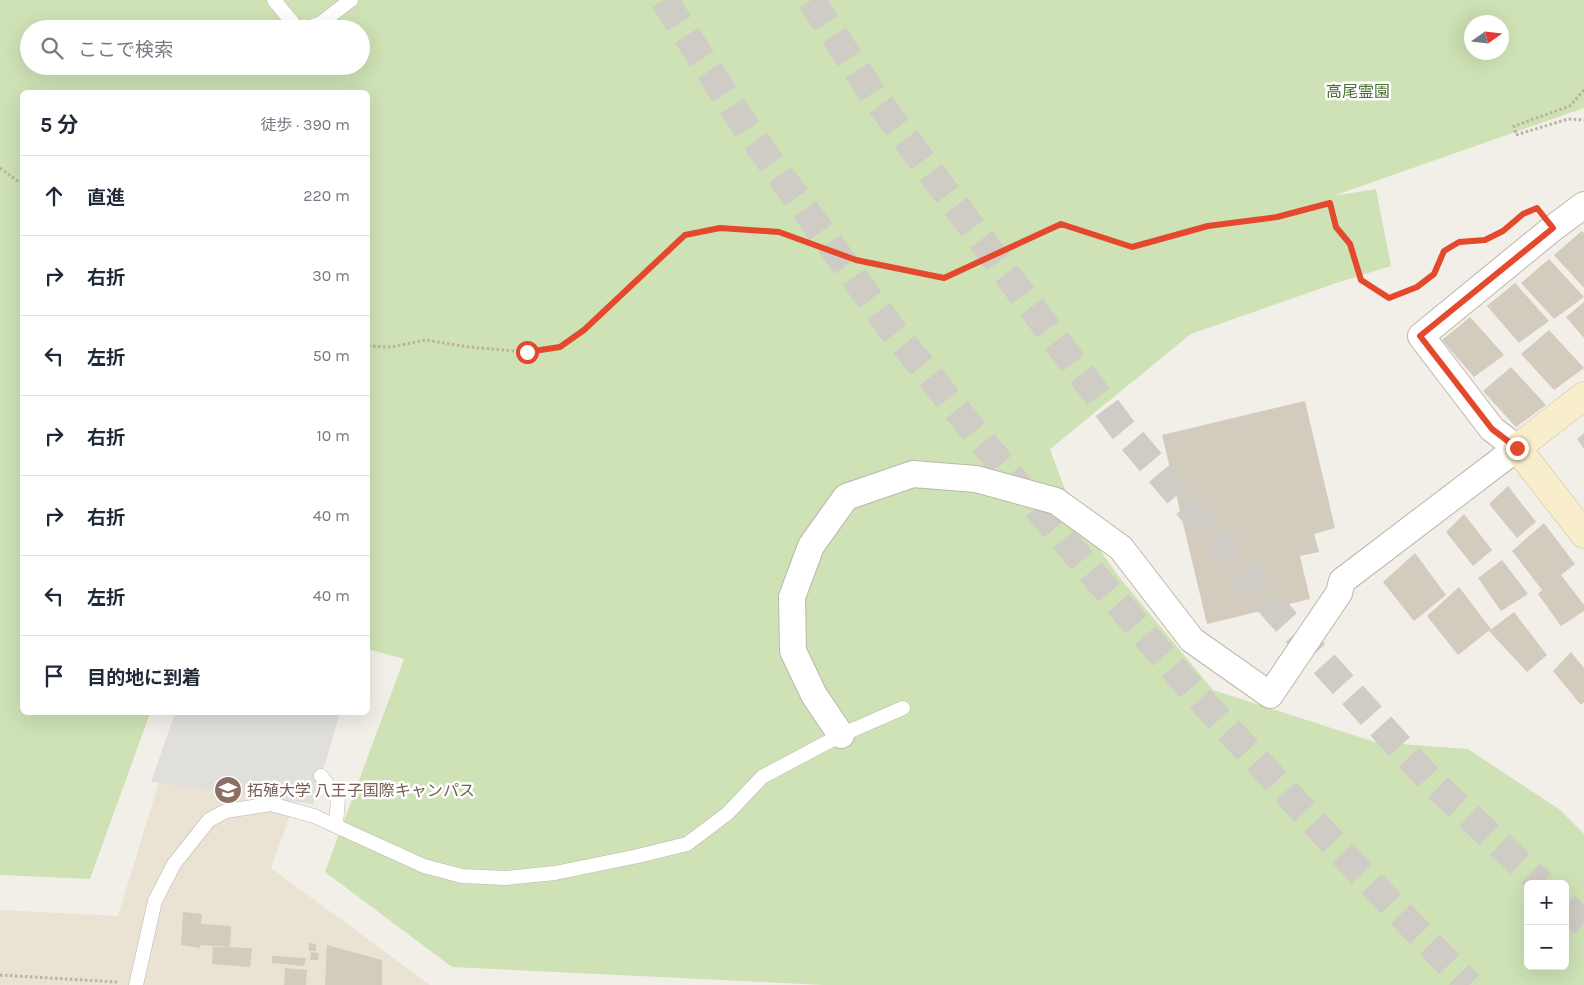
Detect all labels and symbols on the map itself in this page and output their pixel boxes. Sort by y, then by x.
north arrow [1464,15,1509,60]
park label: 高尾霊園 [1326,82,1390,101]
route start [516,341,539,364]
route end [1506,437,1529,460]
school or university icon: 拓殖大学 八王子国際キャンパス [213,775,243,805]
place label: 拓殖大学 八王子国際キャンパス [247,781,475,800]

